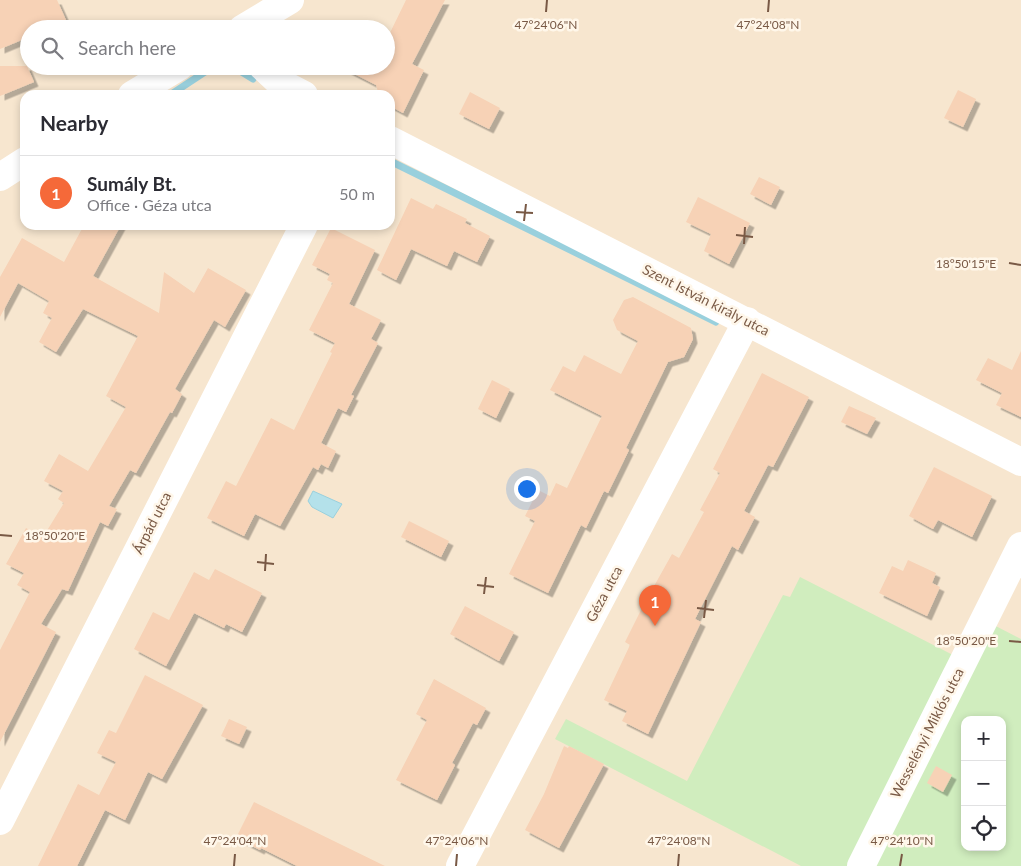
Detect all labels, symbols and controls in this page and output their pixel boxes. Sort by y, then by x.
text: 47°24'06"N [515,17,577,32]
text: 47°24'08"N [737,17,799,32]
search box [20,20,395,75]
icon: search [38,34,66,62]
text: Search here [78,36,176,59]
text: Nearby [40,110,108,135]
text: Sumály Bt. [87,172,176,195]
text: 1 [51,184,61,203]
text: 50 m [339,184,375,203]
text: Office · Géza utca [87,195,212,214]
text: 18°50'15"E [936,256,996,271]
street label: Szent István király utca [640,260,773,339]
your location [514,476,540,502]
street label: Árpád utca [129,489,174,557]
text: 18°50'20"E [25,528,85,543]
street label: Géza utca [582,563,625,625]
pin: 1 [639,585,671,626]
text: 18°50'20"E [936,633,996,648]
street label: Wesselényi Miklós utca [886,665,967,801]
map controls [961,716,1006,851]
button: + [961,716,1006,761]
button: − [961,761,1006,806]
button: locate [961,806,1006,851]
text: 47°24'04"N [204,833,266,848]
text: 47°24'06"N [426,833,488,848]
text: 47°24'08"N [648,833,710,848]
text: 47°24'10"N [871,833,933,848]

